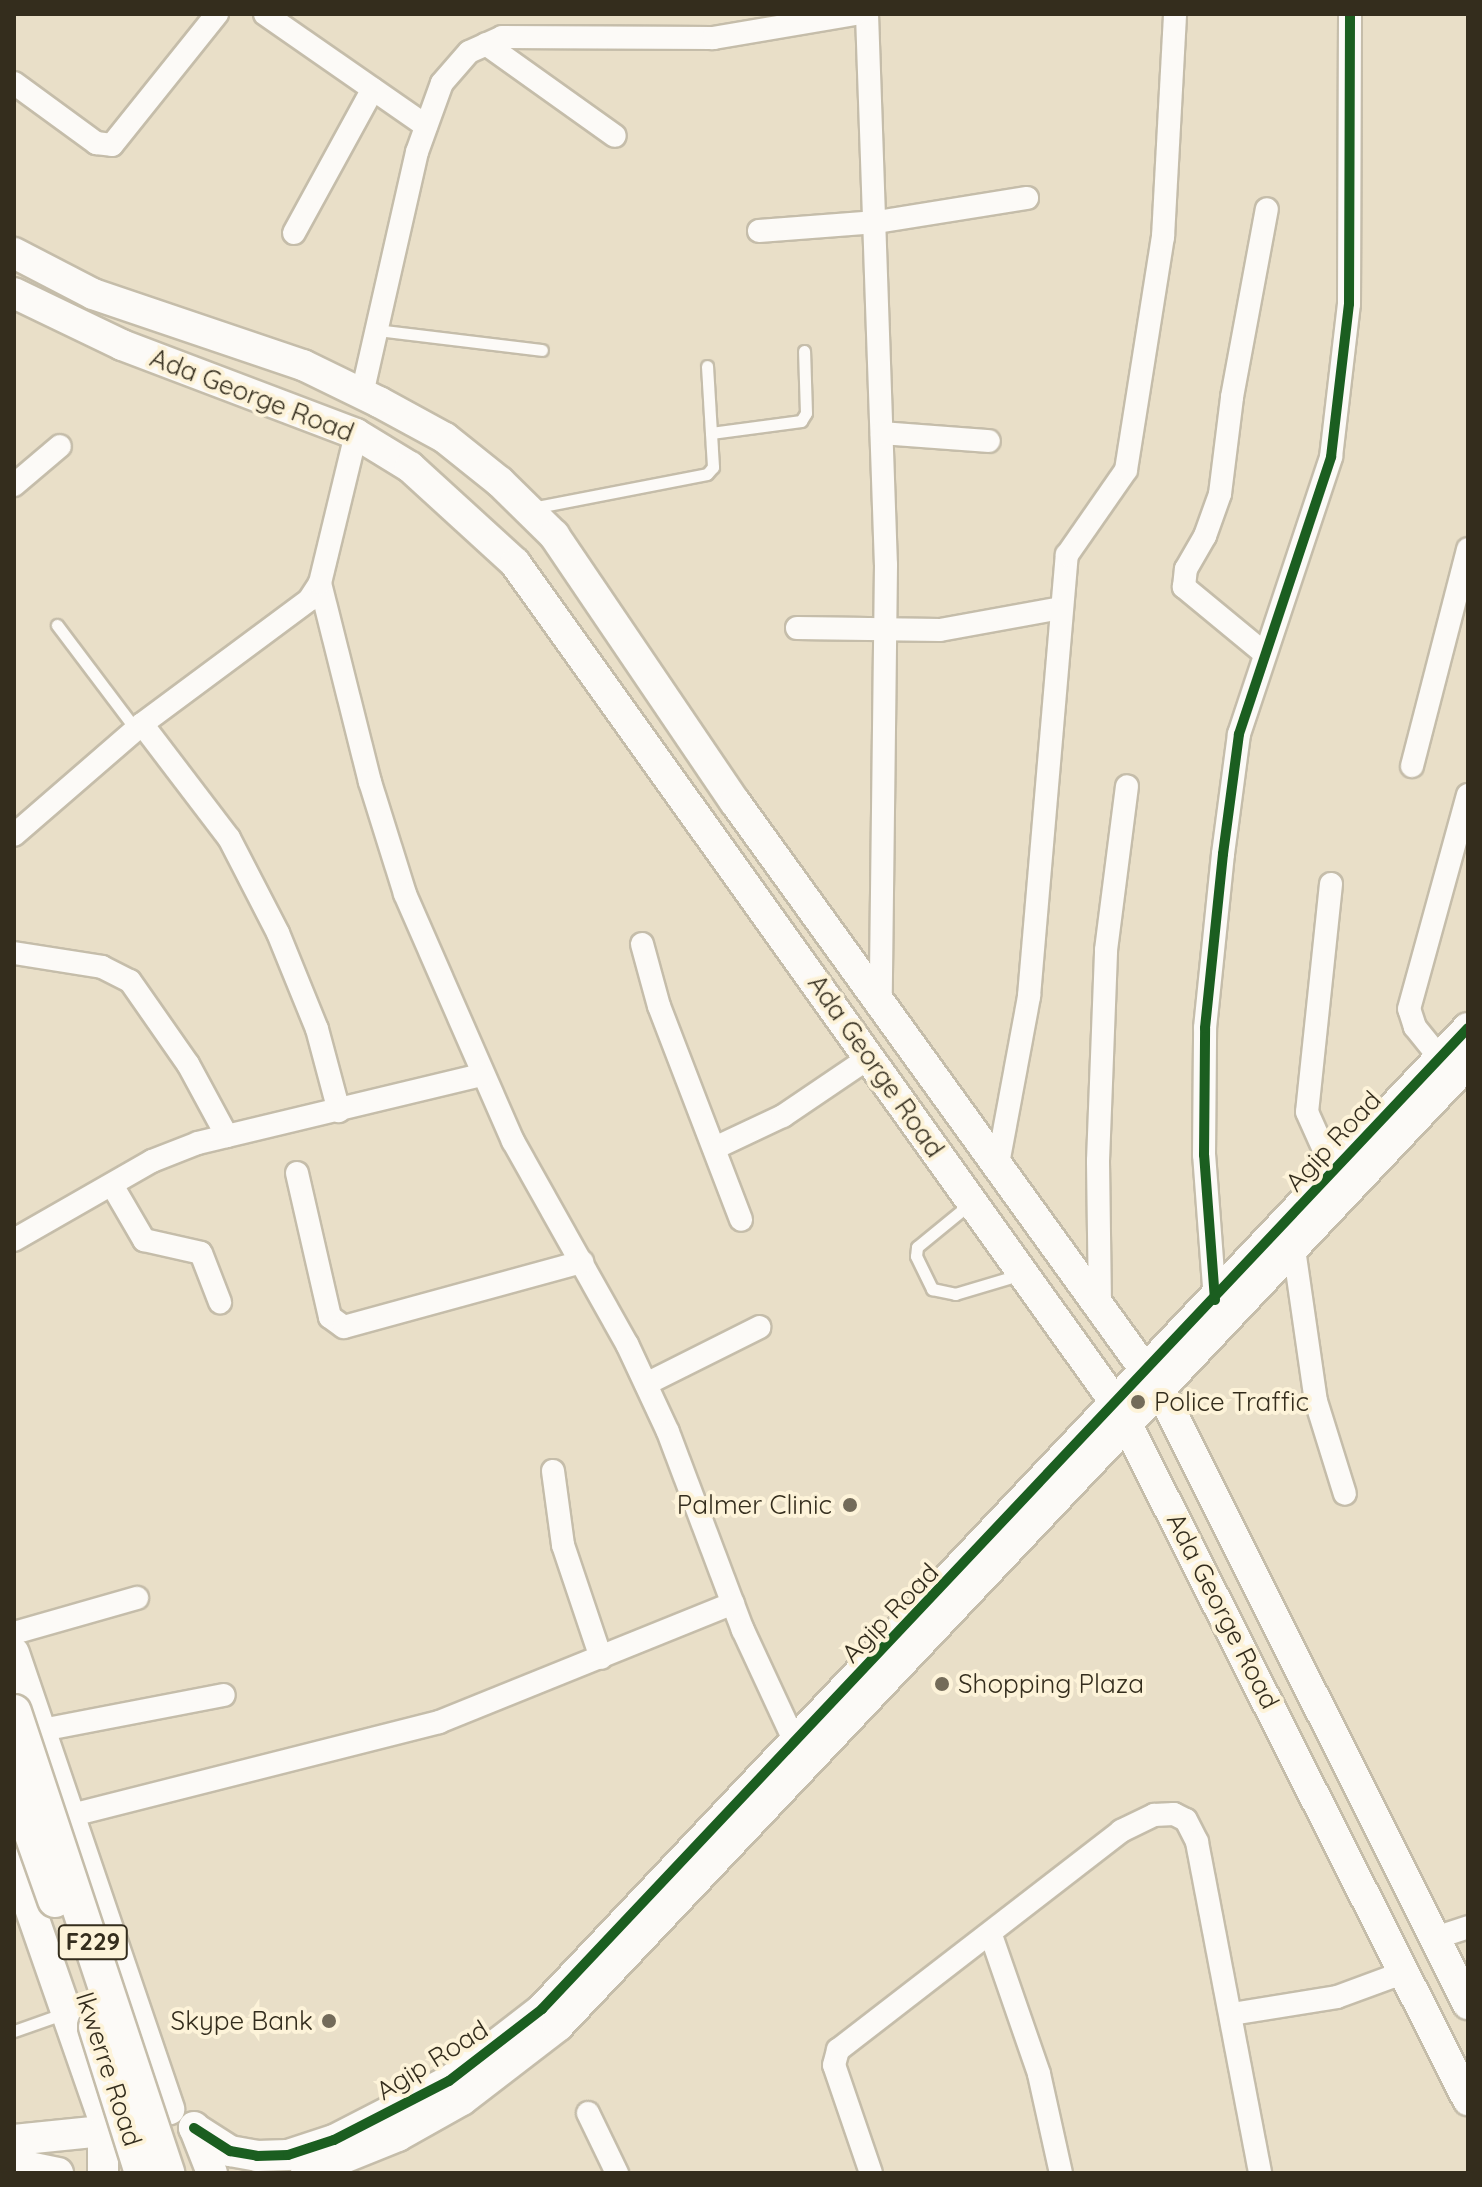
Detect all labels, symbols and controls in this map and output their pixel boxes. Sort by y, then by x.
street label: Ada George Road [146,342,358,448]
street label: Ada George Road [801,969,951,1163]
street label: Agip Road [1279,1084,1387,1198]
place label: Police Traffic [1154,1386,1309,1418]
marker: Police Traffic [1129,1393,1147,1411]
place label: Palmer Clinic [677,1489,832,1521]
marker: Palmer Clinic [839,1494,861,1516]
street label: Ada George Road [1160,1508,1286,1714]
street label: Agip Road [835,1557,945,1669]
place label: Shopping Plaza [958,1668,1144,1700]
marker: Shopping Plaza [933,1675,951,1693]
road number: F229 [57,1922,129,1962]
street label: Ikwerre Road [69,1988,149,2150]
place label: Skype Bank [171,2005,313,2037]
marker: Skype Bank [320,2012,338,2030]
street label: Agip Road [370,2013,494,2107]

